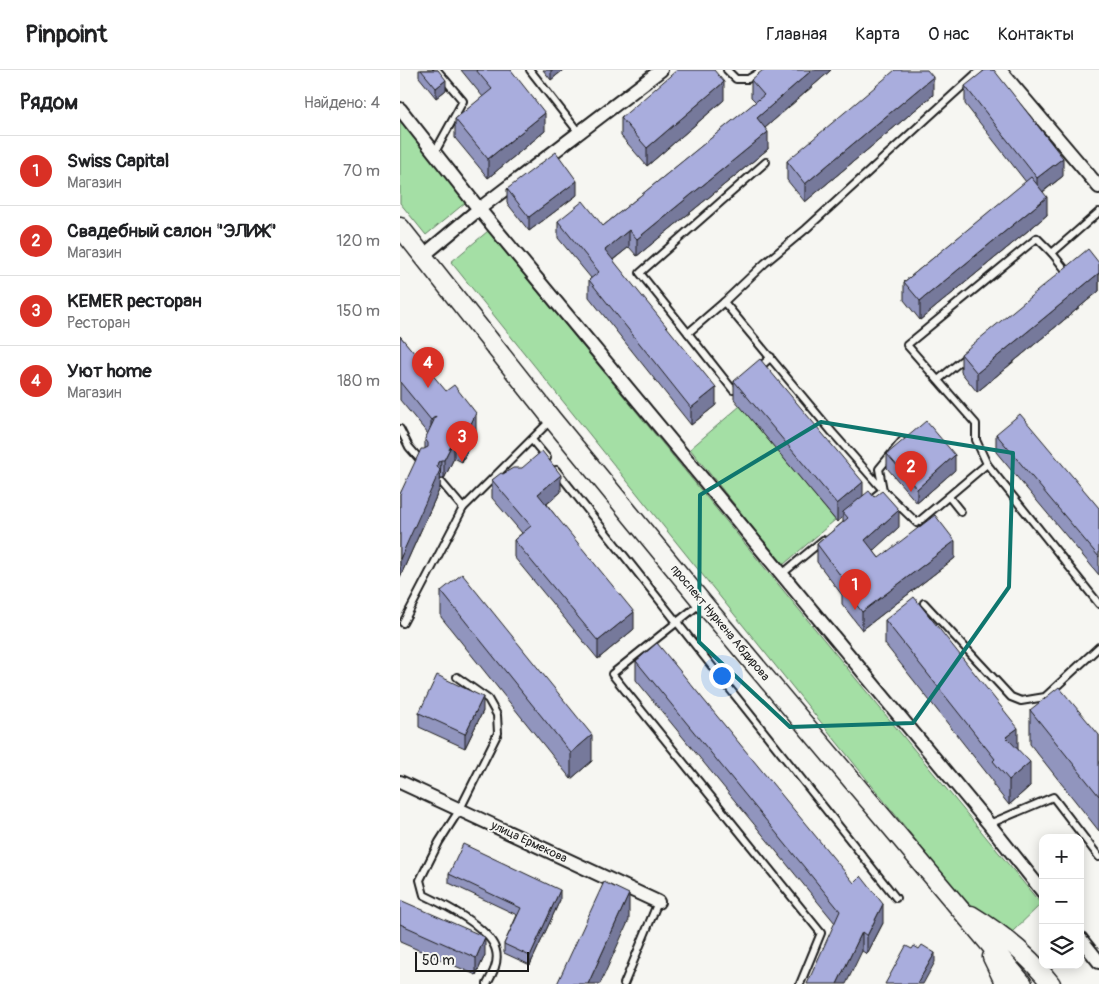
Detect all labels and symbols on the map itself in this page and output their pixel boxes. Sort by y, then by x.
pin: 4 [412,347,444,388]
pin: 3 [446,421,478,462]
pin: 2 [895,451,927,492]
street label: проспект Нуркена Абдирова [667,562,773,684]
pin: 1 [839,569,871,610]
your location [709,663,735,689]
street label: улица Ермекова [488,817,570,866]
scale bar [415,949,529,972]

